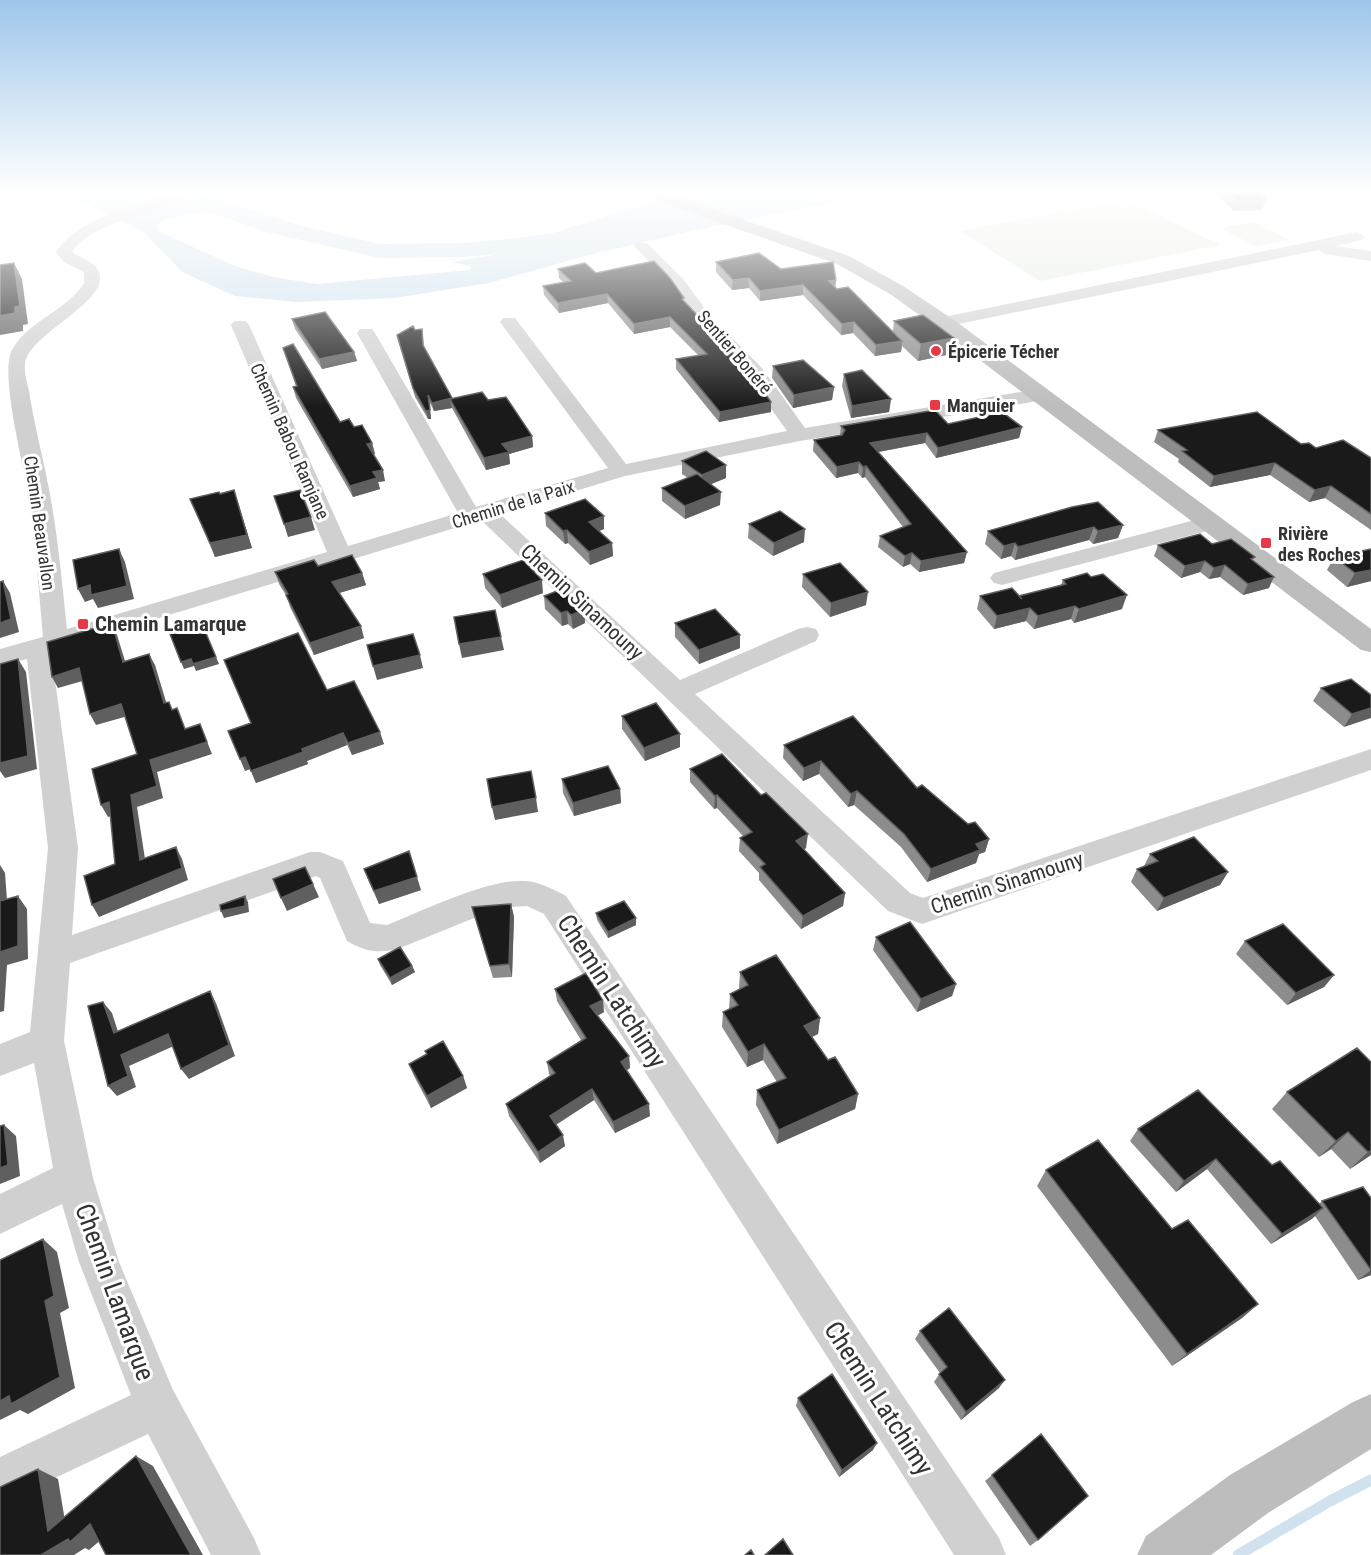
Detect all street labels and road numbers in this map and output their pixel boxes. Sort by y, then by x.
street label: Sentier Bonéré [693,306,777,398]
street label: Chemin Babou Ramjane [246,360,334,522]
street label: Chemin Beauvallon [20,454,60,592]
street label: Chemin de la Paix [449,475,577,533]
street label: Chemin Sinamouny [516,539,648,665]
street label: Chemin Sinamouny [928,847,1086,919]
street label: Chemin Latchimy [551,909,673,1074]
street label: Chemin Lamarque [69,1200,161,1384]
street label: Chemin Latchimy [818,1316,940,1481]

